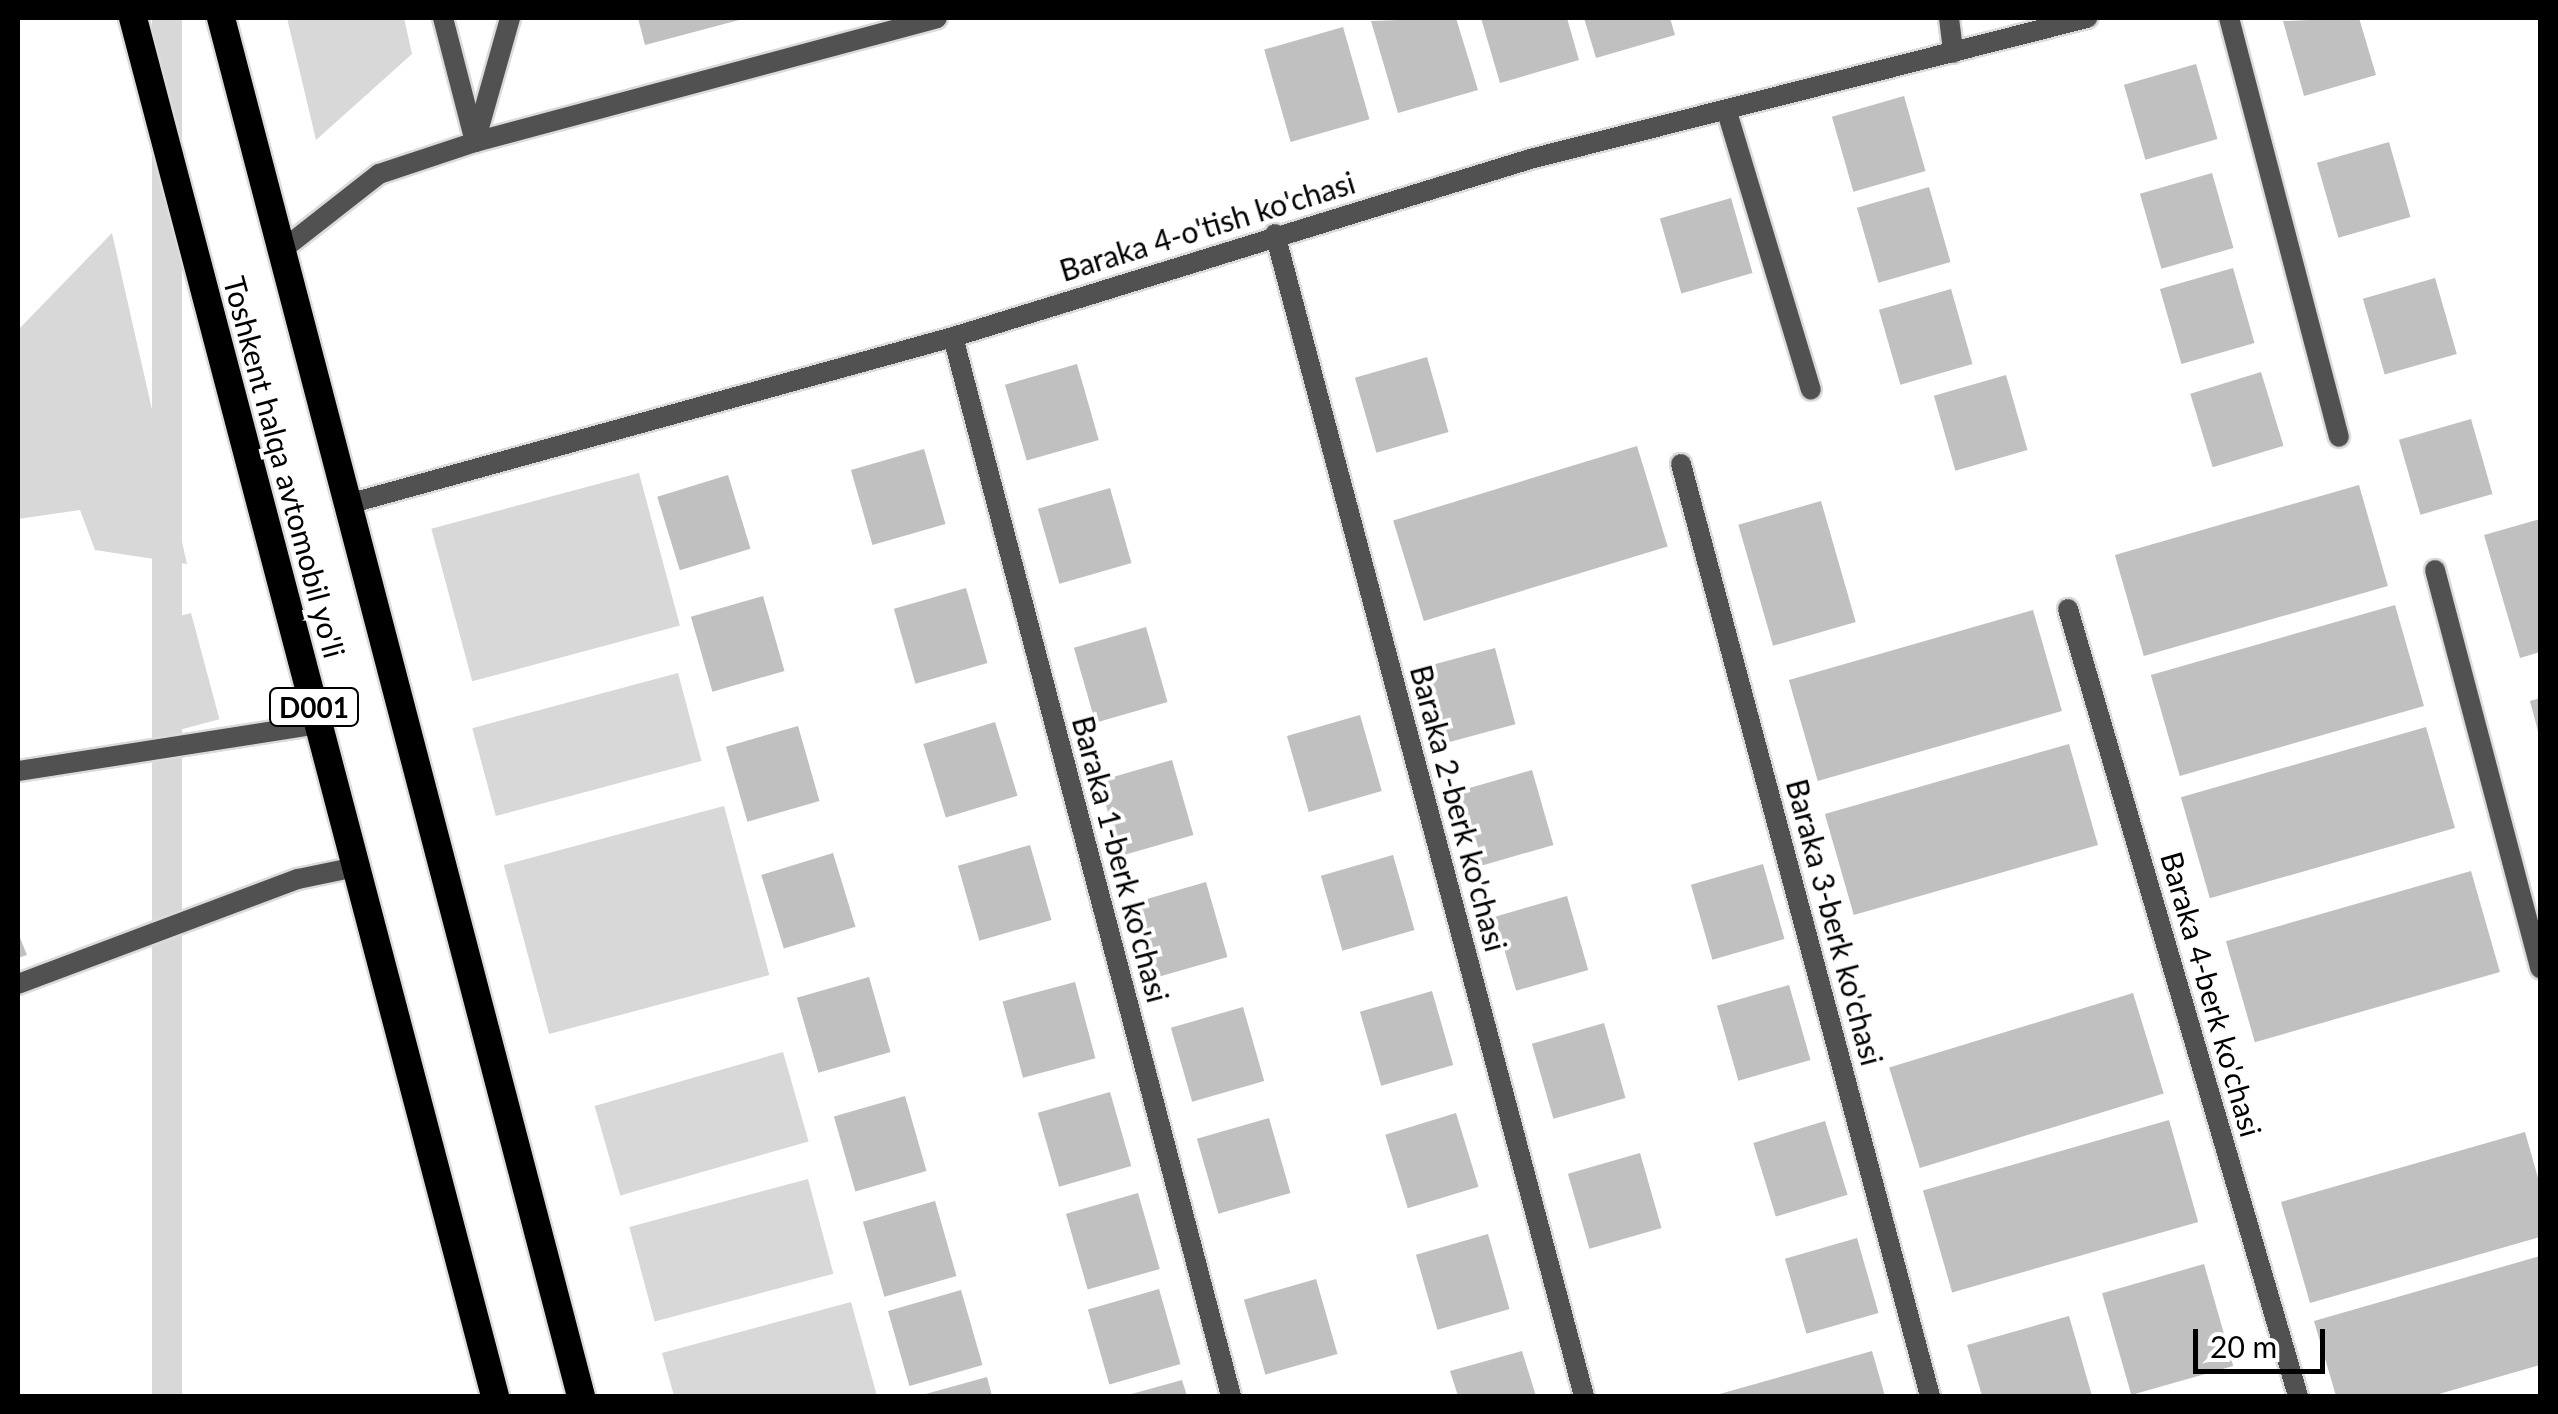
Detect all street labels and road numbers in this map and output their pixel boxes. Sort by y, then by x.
street label: Baraka 4-o'tish ko'chasi [1055,164,1359,288]
street label: Toshkent halqa avtomobil yo'li [217,272,353,662]
street label: Baraka 2-berk ko'chasi [1403,661,1515,955]
road number: D001 [266,684,362,730]
street label: Baraka 1-berk ko'chasi [1065,712,1177,1006]
street label: Baraka 3-berk ko'chasi [1779,775,1891,1069]
street label: Baraka 4-berk ko'chasi [2154,847,2270,1141]

